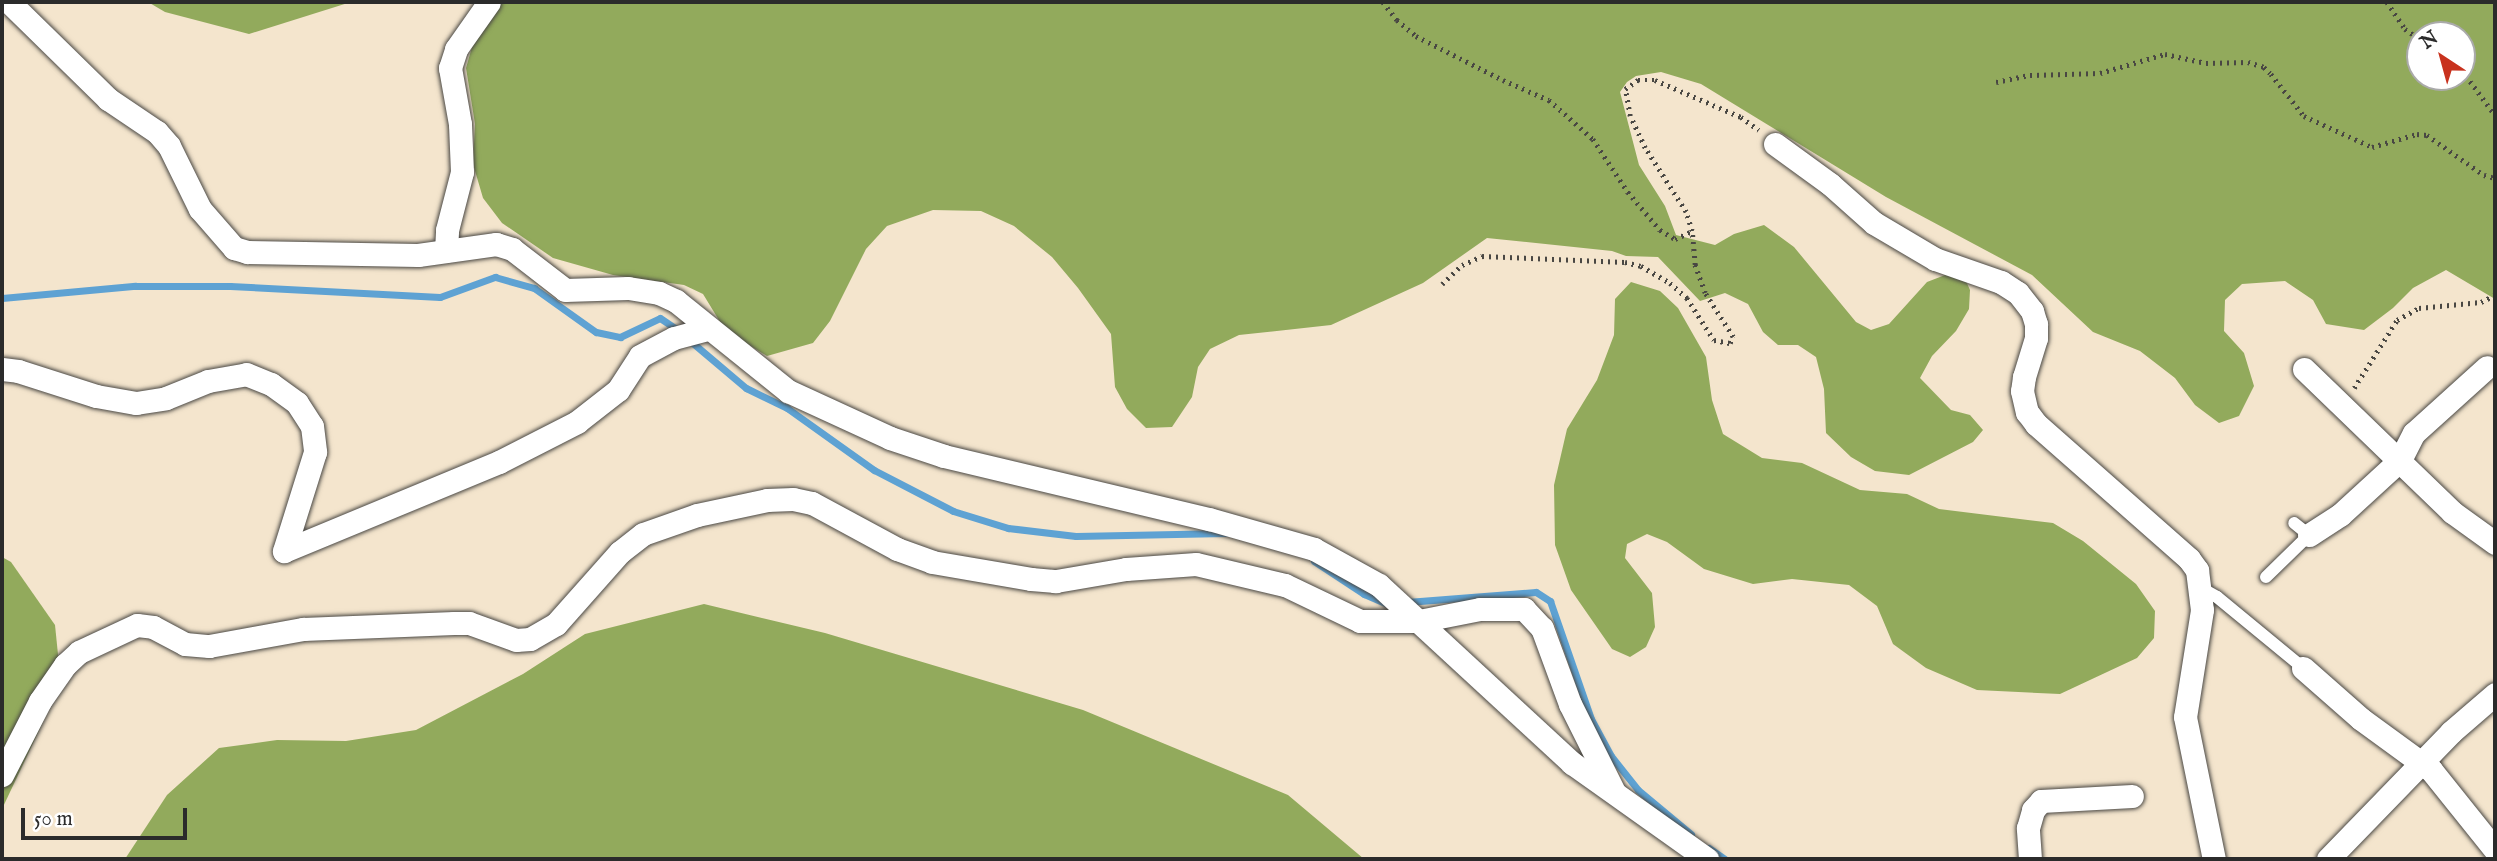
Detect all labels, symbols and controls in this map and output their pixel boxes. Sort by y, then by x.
north arrow [2406,21,2476,91]
text: N [2416,26,2444,55]
scale bar [24,794,191,838]
text: 50 m [34,806,73,833]

